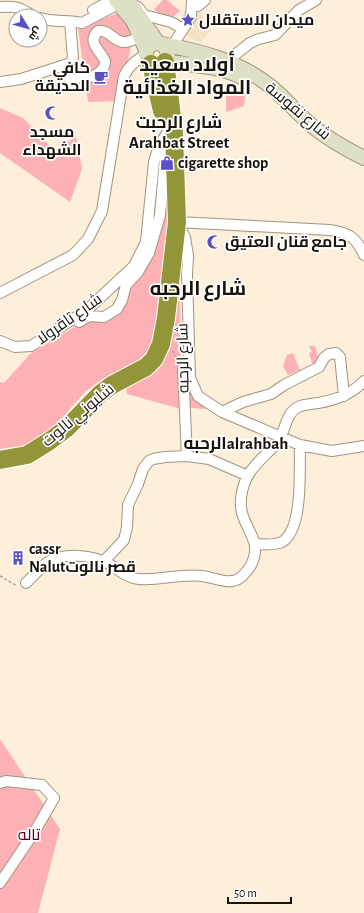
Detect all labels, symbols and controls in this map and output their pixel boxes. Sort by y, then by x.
north arrow [8,8,48,48]
place icon: ميدان الاستقلال [180,12,196,28]
place label: ميدان الاستقلال [199,12,314,29]
text: ش [26,24,44,43]
district label: أولاد سعيد المواد الغذائية [123,50,251,99]
place label: كافي الحديقة [35,60,90,94]
cafe icon: كافي الحديقة [93,69,109,85]
street label: شارع نفوسة [260,78,334,145]
mosque icon: مسجد الشهداء [44,105,60,121]
district label: شارع الرحبت Arahbat Street [129,113,229,151]
place label: مسجد الشهداء [22,124,82,159]
shop icon: cigarette shop [159,155,175,171]
place label: cigarette shop [178,155,268,171]
mosque icon: جامع قنان العتيق [206,234,222,250]
place label: جامع قنان العتيق [225,234,347,252]
district label: شارع الرحبه [150,278,246,302]
street label: شارع تاقرولا [33,290,107,350]
street label: شارع الرحبه [173,323,195,393]
street label: شليوني نالوت [38,380,120,453]
district label: الرحبهalrahbah [184,435,288,453]
place label: cassr Nalutقصر نالوت [29,541,136,576]
building icon: cassr Nalutقصر نالوت [10,550,26,566]
park label: تاله [18,827,41,843]
scale bar [228,879,291,905]
text: 50 m [234,887,257,899]

